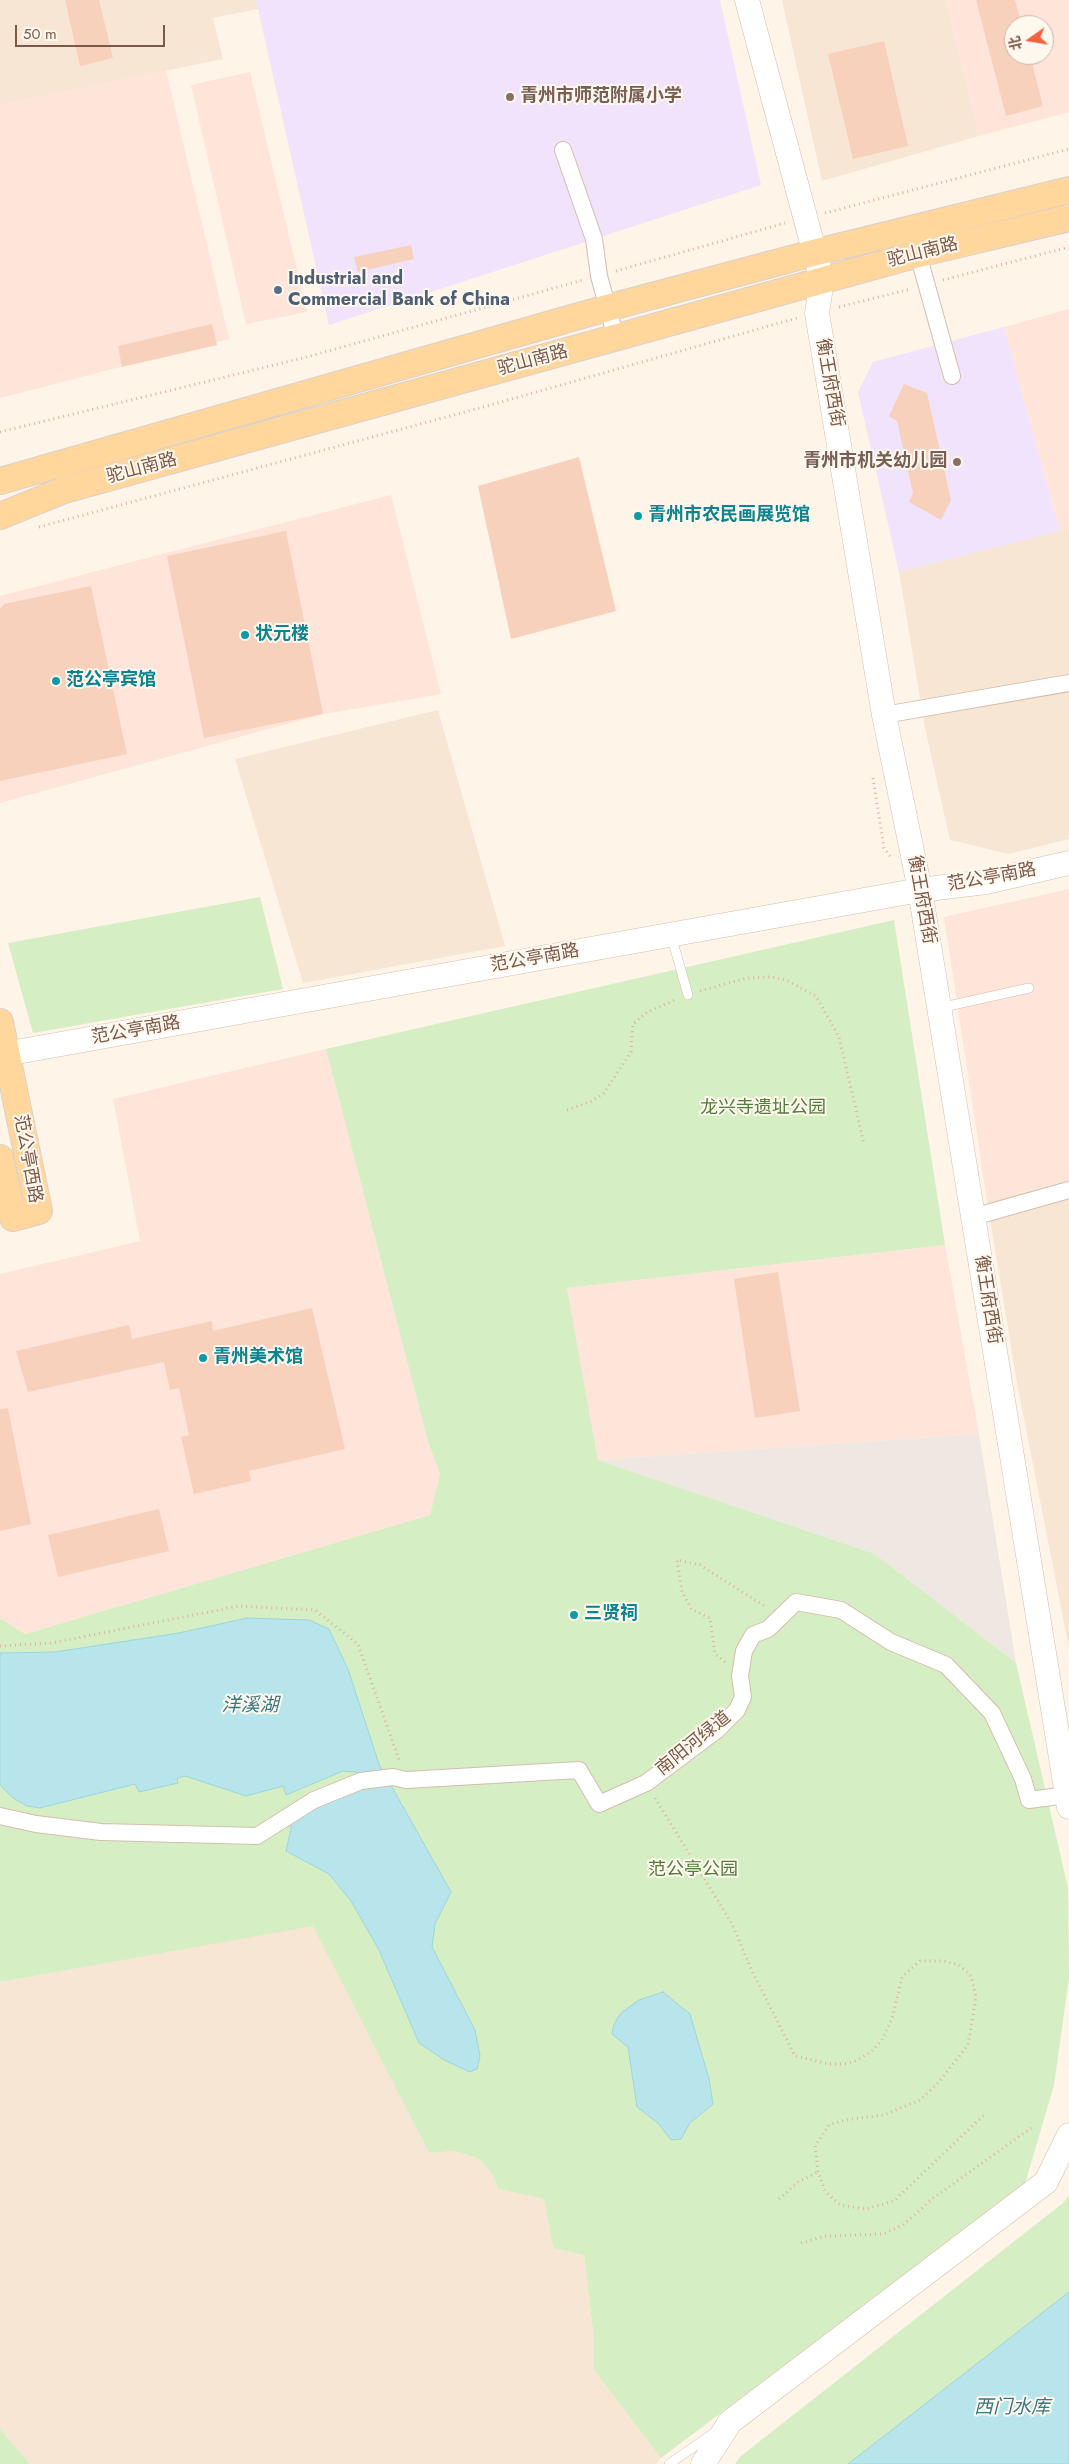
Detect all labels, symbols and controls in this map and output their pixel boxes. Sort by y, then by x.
scale bar [18,15,168,47]
north arrow [1004,15,1054,65]
text: 50 m [23,23,57,45]
text: 北 [1004,34,1027,52]
place label: 青州市师范附属小学 [520,86,682,108]
marker: 青州市师范附属小学 [504,91,516,103]
street label: 驼山南路 [885,234,961,272]
place label: Industrial and Commercial Bank of China [288,269,510,312]
marker: Industrial and Commercial Bank of China [272,284,284,296]
street label: 衡王府西街 [811,337,847,429]
street label: 驼山南路 [495,341,571,381]
street label: 驼山南路 [104,449,180,489]
place label: 青州市机关幼儿园 [803,451,947,473]
marker: 青州市机关幼儿园 [951,456,963,468]
place label: 青州市农民画展览馆 [648,505,810,527]
marker: 青州市农民画展览馆 [632,510,644,522]
place label: 状元楼 [255,624,309,646]
marker: 状元楼 [239,629,251,641]
place label: 范公亭宾馆 [66,670,156,692]
marker: 范公亭宾馆 [50,675,62,687]
street label: 衡王府西街 [903,854,939,946]
street label: 范公亭南路 [946,860,1038,896]
street label: 范公亭南路 [489,941,581,977]
street label: 范公亭南路 [90,1013,182,1049]
park label: 龙兴寺遗址公园 [700,1098,826,1120]
street label: 范公亭西路 [9,1113,45,1205]
street label: 衡王府西街 [969,1254,1005,1346]
place label: 青州美术馆 [213,1347,303,1369]
marker: 青州美术馆 [197,1352,209,1364]
place label: 三贤祠 [584,1604,638,1626]
marker: 三贤祠 [568,1609,580,1621]
water label: 洋溪湖 [222,1695,278,1717]
street label: 南阳河绿道 [652,1707,736,1781]
park label: 范公亭公园 [648,1860,738,1882]
water label: 西门水库 [974,2397,1050,2419]

